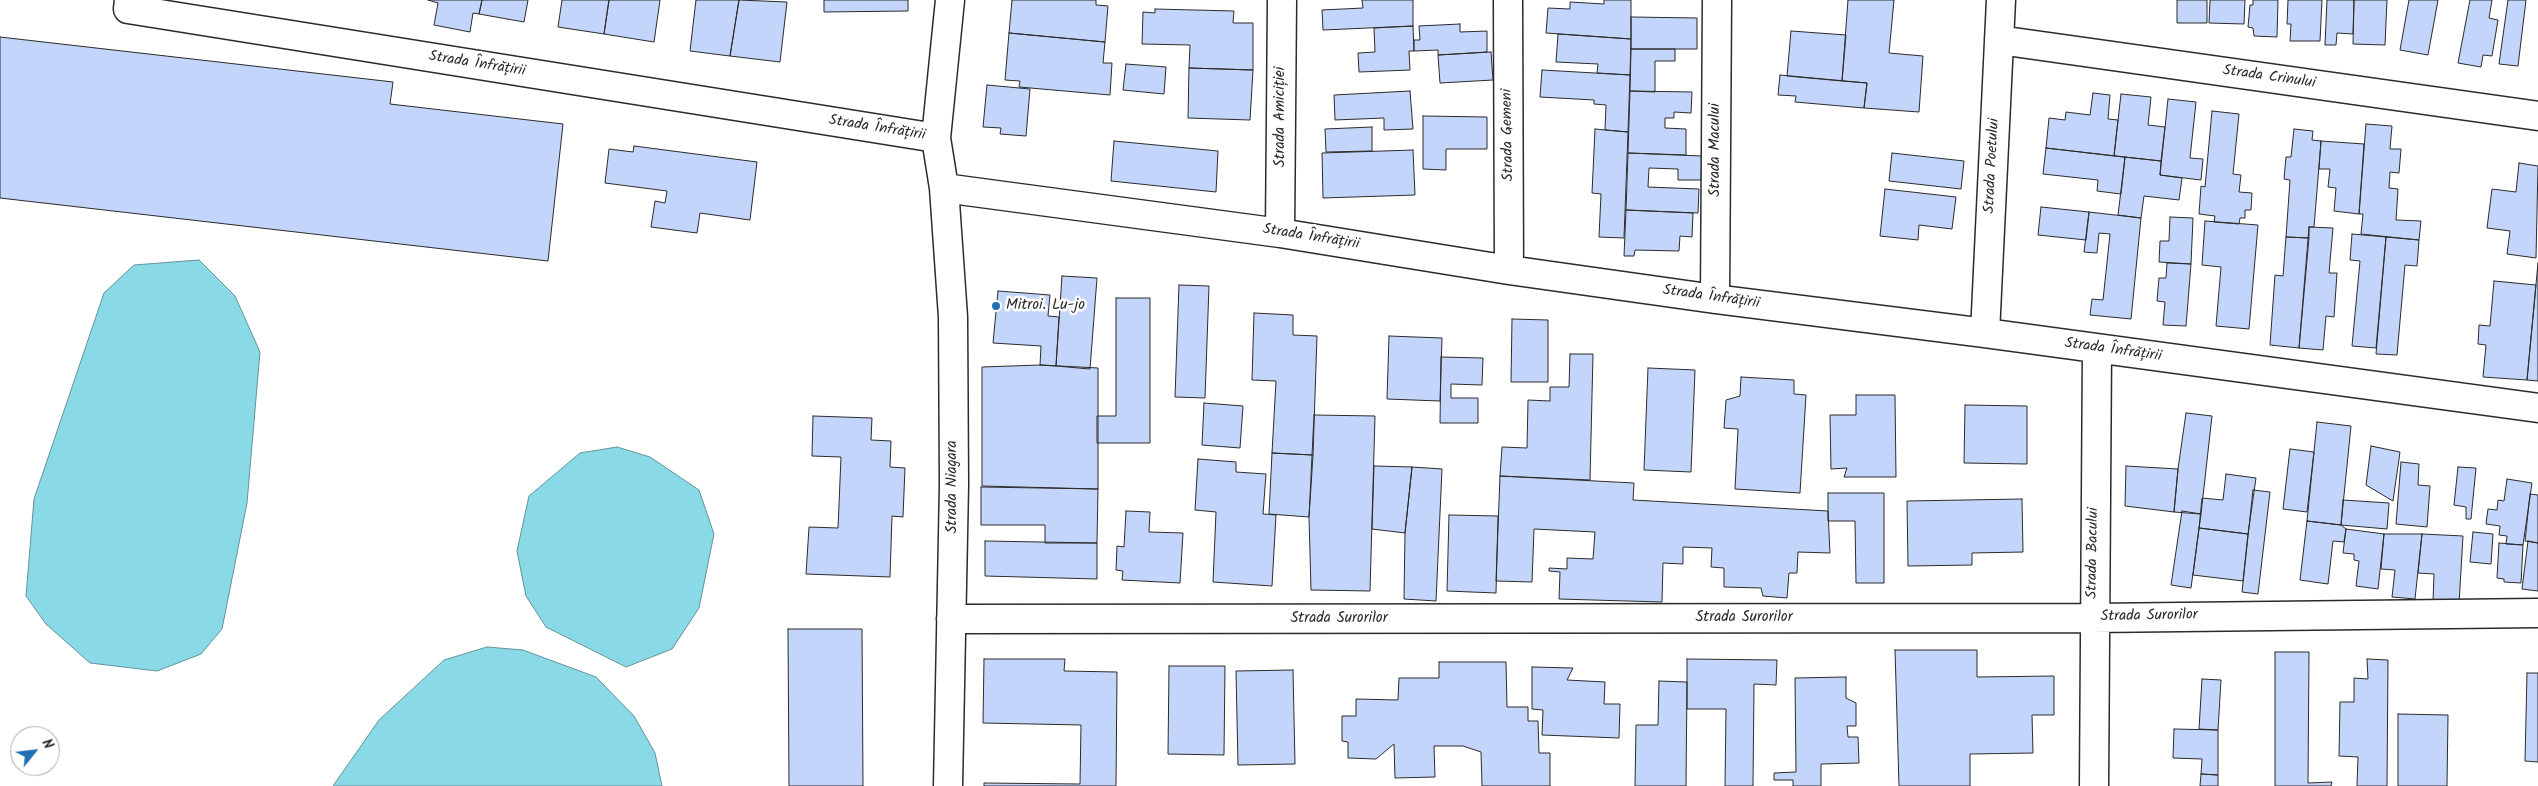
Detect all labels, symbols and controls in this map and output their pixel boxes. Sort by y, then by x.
street label: Strada Înfrățirii [427,48,527,82]
street label: Strada Crinului [2221,63,2317,93]
street label: Strada Amiciției [1272,67,1290,167]
street label: Strada Gemeni [1499,89,1519,181]
street label: Strada Macului [1707,103,1725,197]
street label: Strada Înfrățirii [827,112,927,146]
street label: Strada Poetului [1982,118,2004,214]
street label: Strada Înfrățirii [1261,221,1361,255]
street label: Strada Înfrățirii [1661,282,1761,314]
place label: Mitroi. Lu-jo [1006,297,1085,315]
marker: Mitroi. Lu-jo [990,300,1002,312]
street label: Strada Înfrățirii [2063,335,2163,367]
street label: Strada Niagara [944,440,962,534]
street label: Strada Bacului [2084,507,2104,599]
street label: Strada Surorilor [2100,607,2198,627]
street label: Strada Surorilor [1695,609,1793,627]
street label: Strada Surorilor [1290,610,1388,628]
north arrow [10,726,60,776]
text: N [35,735,59,753]

